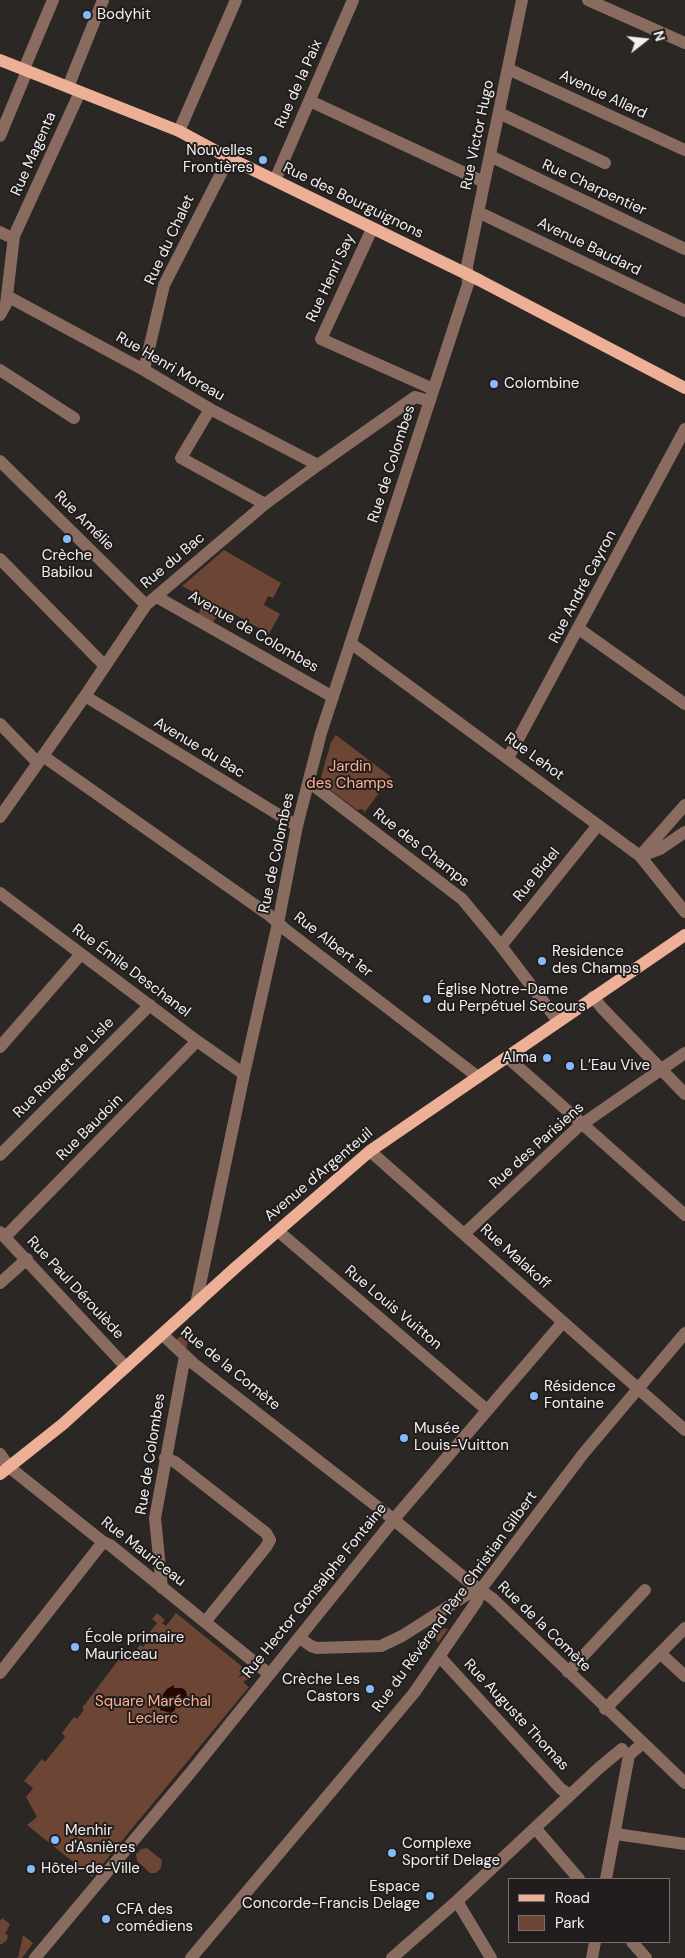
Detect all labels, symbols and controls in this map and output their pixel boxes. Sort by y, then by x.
place label: Bodyhit [97,6,151,24]
marker: Bodyhit [81,9,93,21]
north arrow [620,15,670,65]
text: N [649,28,669,43]
street label: Rue de la Paix [271,37,327,131]
street label: Avenue Allard [556,67,650,123]
street label: Rue Victor Hugo [458,78,498,192]
street label: Rue Magenta [7,109,61,199]
place label: Nouvelles Frontières [183,142,253,177]
marker: Nouvelles Frontières [257,154,269,166]
street label: Rue Charpentier [539,156,649,220]
street label: Rue des Bourguignons [280,159,426,243]
street label: Rue du Chalet [141,192,199,288]
street label: Avenue Baudard [534,214,644,280]
street label: Rue Henri Say [303,231,359,325]
street label: Rue Henri Moreau [112,329,228,405]
place label: Colombine [504,375,579,393]
marker: Colombine [488,378,500,390]
street label: Rue de Colombes [364,403,420,525]
street label: Rue Amélie [50,487,118,555]
street label: Rue André Cayron [546,527,620,647]
street label: Rue du Bac [137,529,209,593]
marker: Crèche Babilou [61,533,73,545]
place label: Crèche Babilou [41,547,93,582]
street label: Avenue de Colombes [185,587,321,677]
street label: Avenue du Bac [150,714,248,782]
street label: Rue Lehot [501,729,567,785]
park label: Jardin des Champs [306,758,394,793]
street label: Rue de Colombes [255,791,299,915]
street label: Rue des Champs [369,805,473,891]
street label: Rue Bidel [510,844,564,906]
street label: Rue Albert 1er [290,909,376,981]
street label: Rue Émile Deschanel [68,921,194,1021]
place label: Residence des Champs [552,943,639,978]
marker: Residence des Champs [536,955,548,967]
place label: Église Notre-Dame du Perpétuel Secours [437,981,586,1016]
marker: Église Notre-Dame du Perpétuel Secours [421,993,433,1005]
street label: Rue Rouget de Lisle [10,1014,118,1122]
place label: Alma [502,1049,537,1067]
marker: Alma [541,1052,553,1064]
place label: L’Eau Vive [580,1057,650,1075]
marker: L’Eau Vive [564,1060,576,1072]
street label: Rue Baudoin [53,1091,127,1165]
street label: Rue des Parisiens [486,1099,588,1193]
street label: Avenue d'Argenteuil [261,1124,377,1226]
street label: Rue Malakoff [476,1221,554,1293]
street label: Rue Paul Déroulède [23,1233,127,1343]
street label: Rue Louis Vuitton [341,1262,445,1354]
street label: Rue de la Comète [177,1323,283,1415]
place label: Résidence Fontaine [544,1378,616,1413]
marker: Résidence Fontaine [528,1390,540,1402]
street label: Rue de Colombes [133,1392,169,1516]
place label: Musée Louis-Vuitton [414,1420,509,1455]
marker: Musée Louis-Vuitton [398,1432,410,1444]
street label: Rue du Révérend Père Christian Gilbert [369,1488,541,1716]
street label: Rue Hector Gonsalphe Fontaine [239,1500,391,1682]
street label: Rue Mauriceau [97,1513,189,1591]
street label: Rue de la Comète [494,1578,594,1676]
place label: École primaire Mauriceau [85,1629,184,1664]
marker: École primaire Mauriceau [69,1641,81,1653]
street label: Rue Auguste Thomas [460,1656,572,1774]
place label: Crèche Les Castors [282,1671,360,1706]
marker: Crèche Les Castors [364,1683,376,1695]
park label: Square Maréchal Leclerc [95,1693,211,1728]
place label: Menhir d'Asnières [65,1822,135,1857]
marker: Menhir d'Asnières [49,1834,61,1846]
place label: Complexe Sportif Delage [402,1835,500,1870]
marker: Complexe Sportif Delage [386,1847,398,1859]
place label: Hôtel-de-Ville [41,1860,140,1878]
marker: Hôtel-de-Ville [25,1863,37,1875]
place label: Espace Concorde-Francis Delage [242,1878,420,1913]
legend [508,1878,670,1943]
text: Road [555,1888,590,1908]
marker: Espace Concorde-Francis Delage [424,1890,436,1902]
place label: CFA des comédiens [116,1901,193,1936]
marker: CFA des comédiens [100,1913,112,1925]
text: Park [555,1913,585,1933]

